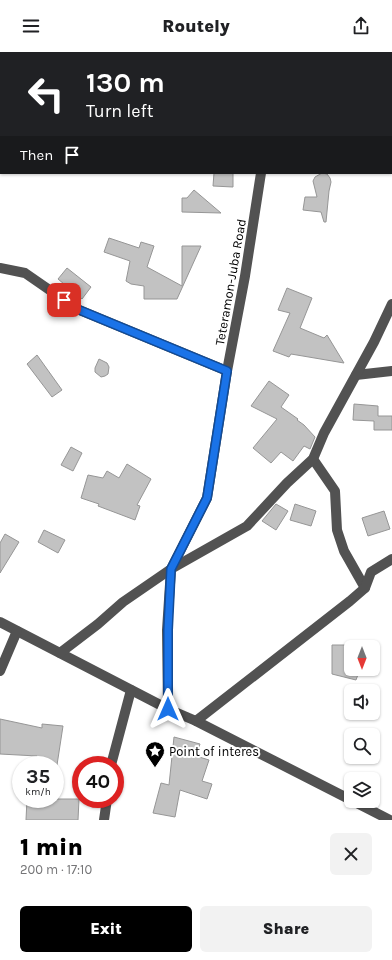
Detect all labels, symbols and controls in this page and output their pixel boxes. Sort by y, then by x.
icon: menu [20,15,42,37]
text: Routely [162,15,230,37]
icon: share [350,15,372,37]
text: 130 m [86,66,165,99]
icon: left [20,68,72,120]
text: Turn left [86,100,154,122]
icon: arrive [61,144,83,166]
text: Then [20,146,53,164]
street label: Teteramon-Juba Road [212,218,249,347]
pin [47,283,81,317]
icon: arrive [53,289,75,311]
north arrow [344,640,380,676]
map controls [344,640,380,808]
button: sound [344,684,380,720]
position arrow [147,688,189,730]
button: search [344,728,380,764]
place icon: Point of interes [144,740,166,768]
place label: Point of interes [169,744,259,759]
speed limit sign: 40 [72,756,124,808]
text: 35 [26,765,50,788]
button: layers [344,772,380,808]
text: km/h [25,786,51,798]
text: 1 min [20,833,83,861]
button: close [330,833,372,875]
text: 200 m · 17:10 [20,862,92,877]
button: Exit [20,906,192,952]
button: Share [200,906,372,952]

